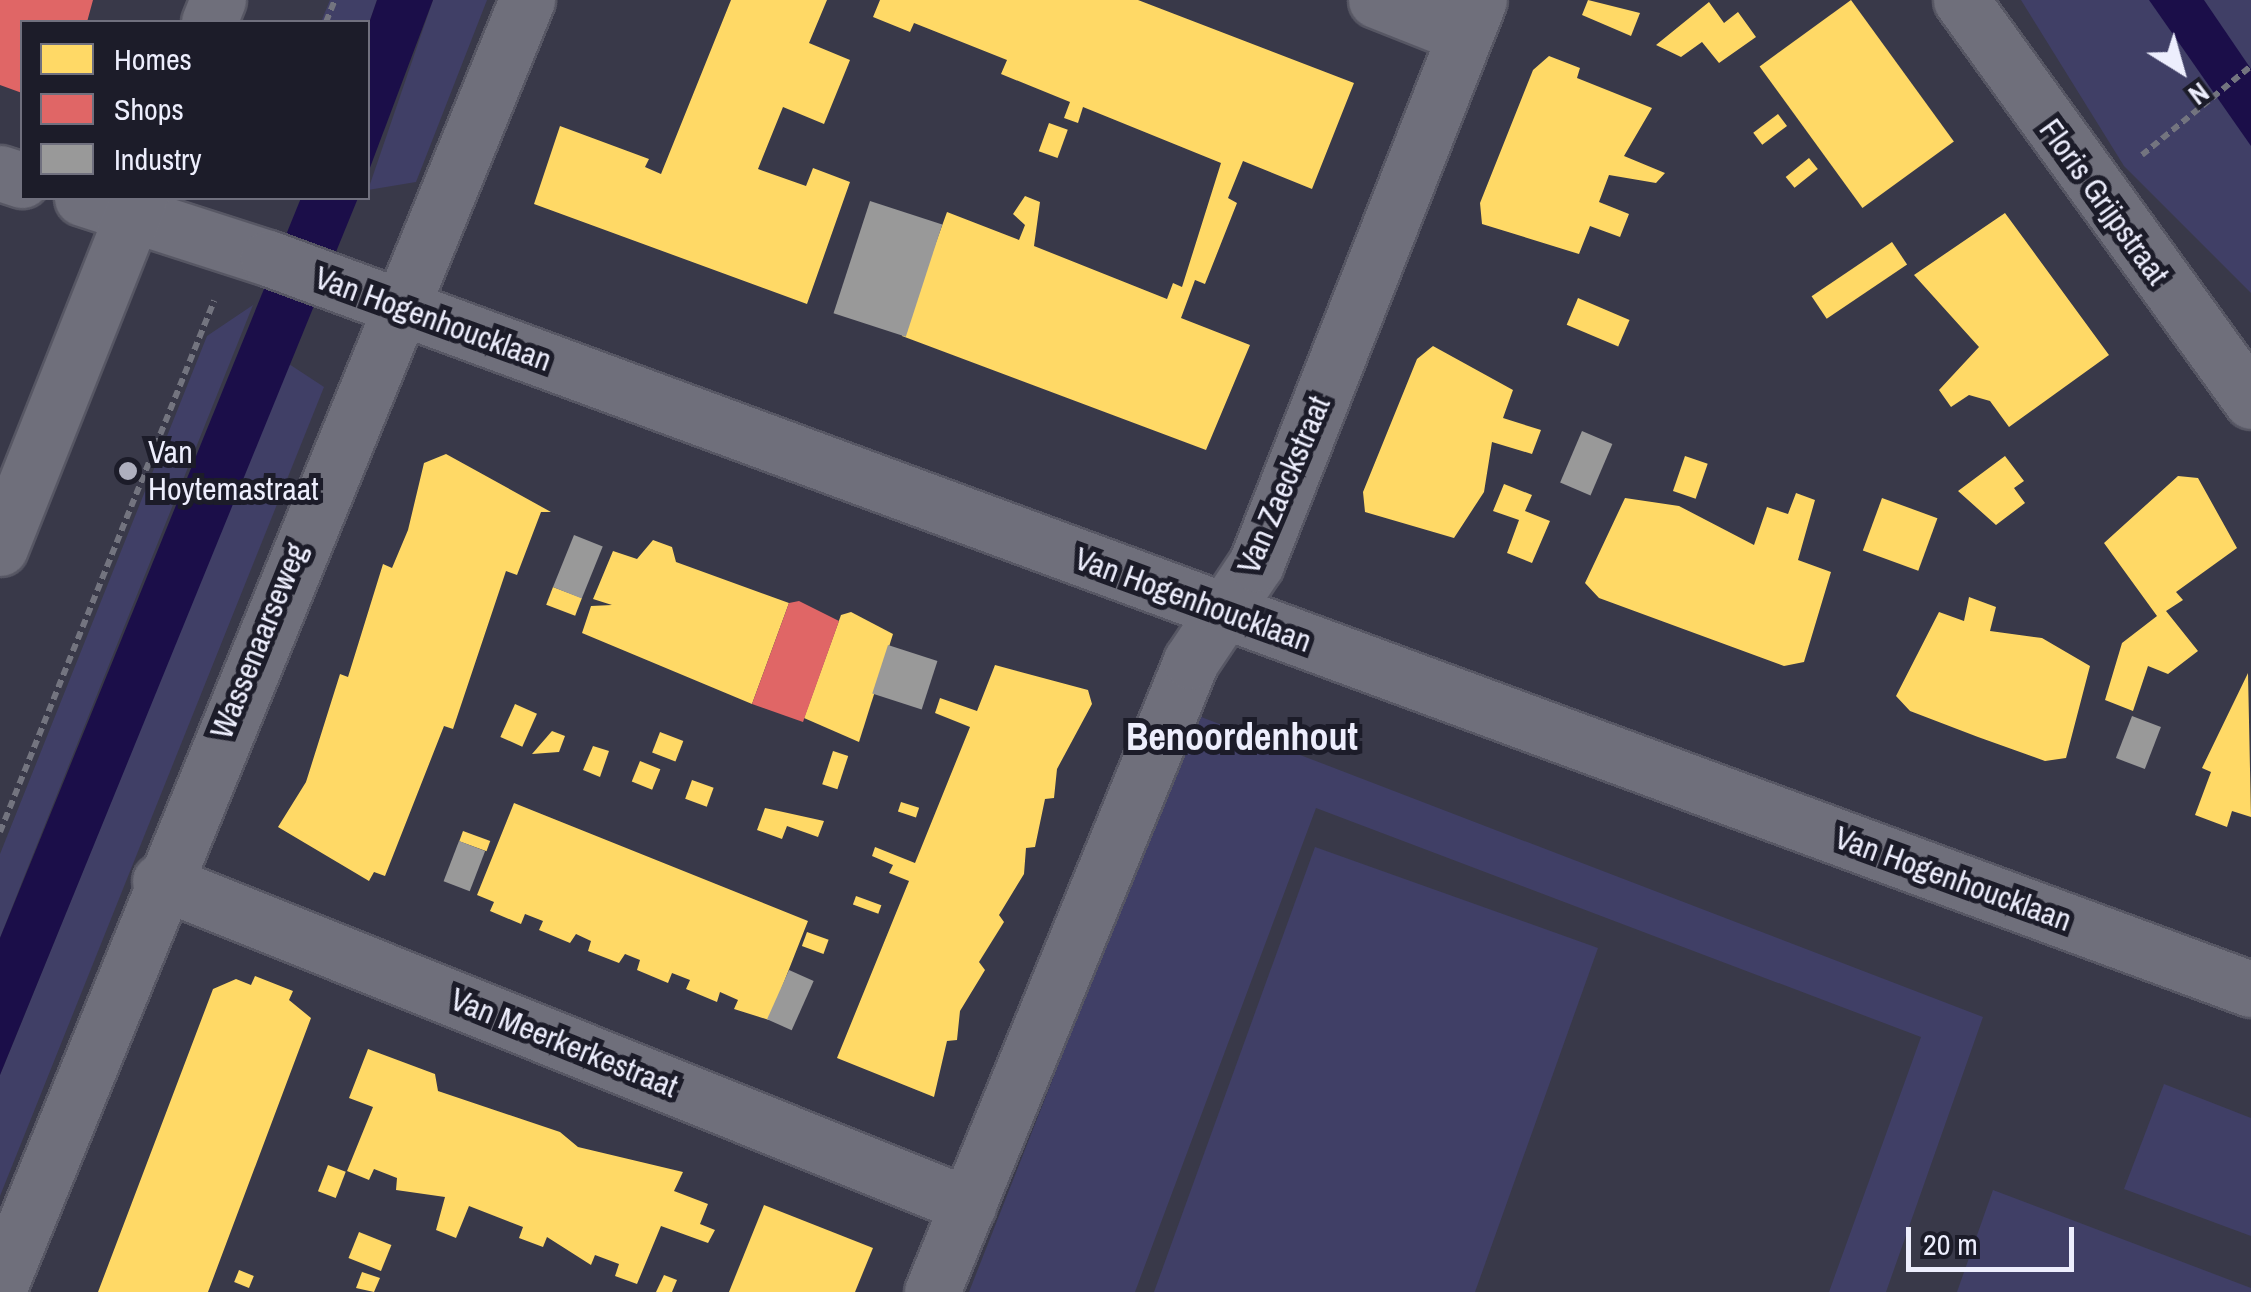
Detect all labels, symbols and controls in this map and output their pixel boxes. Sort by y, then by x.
legend [20,20,370,200]
north arrow [2131,20,2231,120]
text: Homes [114,39,192,79]
text: N [2181,74,2217,114]
text: Shops [114,89,184,129]
street label: Floris Grijpstraat [2031,112,2177,292]
text: Industry [114,139,202,179]
street label: Van Hogenhoucklaan [309,258,557,380]
street label: Van Zaeckstraat [1229,390,1339,580]
place label: Van Hoytemastraat [148,434,319,509]
marker: Van Hoytemastraat [117,460,139,482]
street label: Wassenaarseweg [202,538,316,744]
street label: Van Hogenhoucklaan [1069,539,1317,661]
district label: Benoordenhout [1126,714,1358,760]
street label: Van Hogenhoucklaan [1829,818,2077,940]
street label: Van Meerkerkestraat [445,980,683,1106]
scale bar [1911,1207,2078,1269]
text: 20 m [1923,1224,1978,1264]

